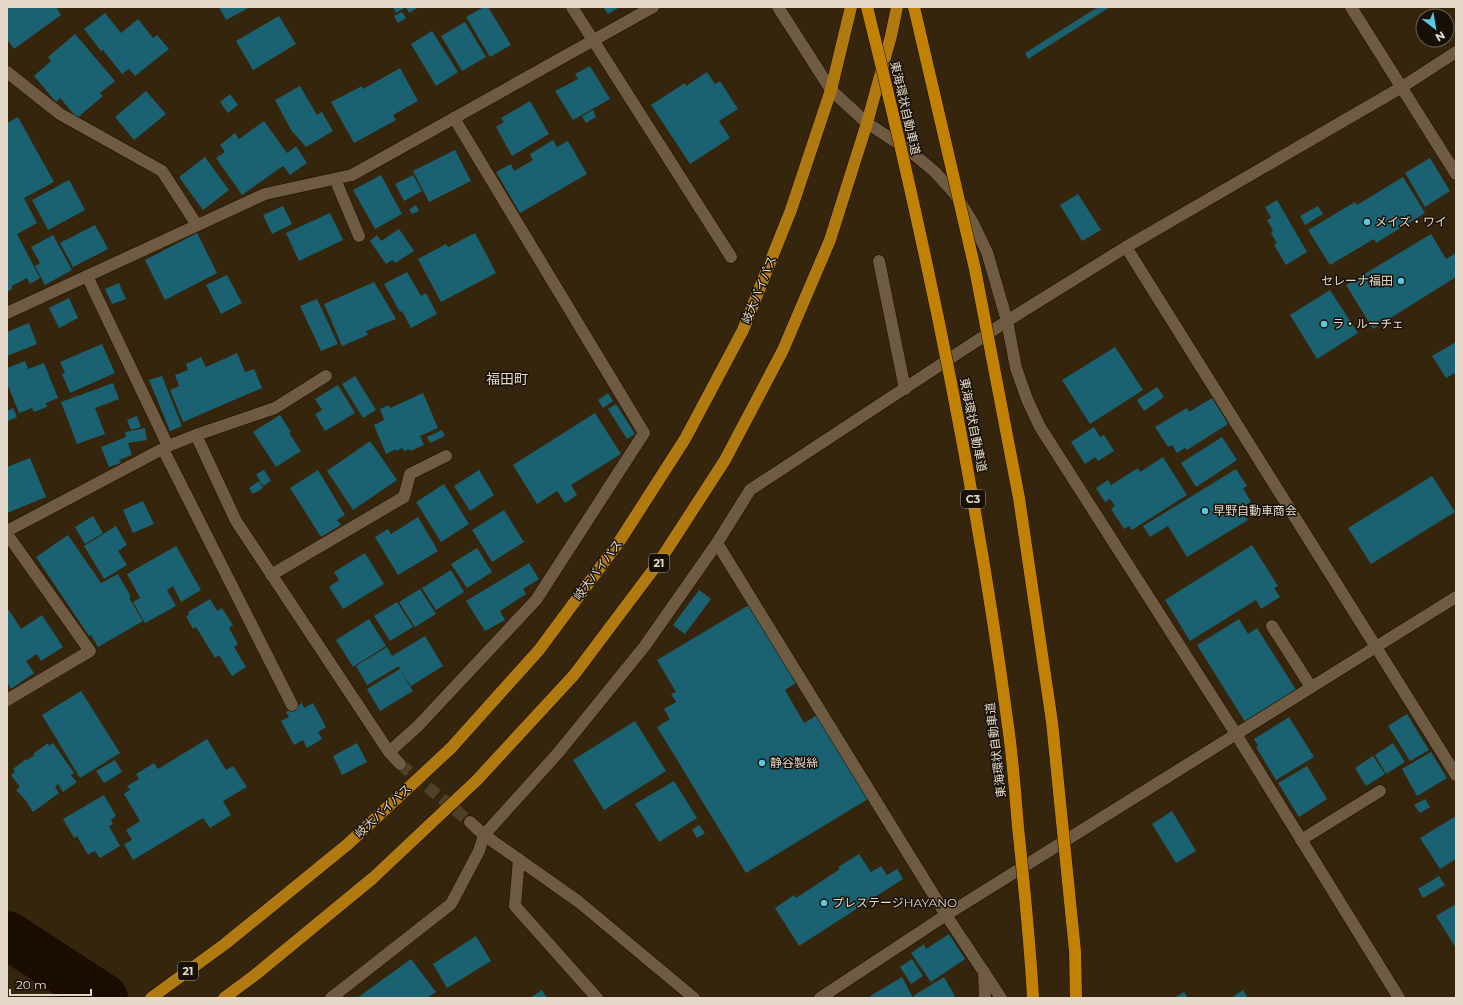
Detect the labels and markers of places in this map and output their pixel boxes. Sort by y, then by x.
place label: メイズ・ワイ [1375,214,1447,229]
marker: メイズ・ワイ [1362,217,1372,227]
place label: セレーナ福田 [1321,273,1393,288]
marker: セレーナ福田 [1396,276,1406,286]
place label: ラ・ルーチェ [1332,316,1404,331]
marker: ラ・ルーチェ [1319,319,1329,329]
place label: 早野自動車商会 [1213,503,1297,518]
marker: 早野自動車商会 [1200,506,1210,516]
place label: 静谷製絲 [770,755,818,770]
marker: 静谷製絲 [757,758,767,768]
place label: プレステージHAYANO [832,895,957,910]
marker: プレステージHAYANO [819,898,829,908]

